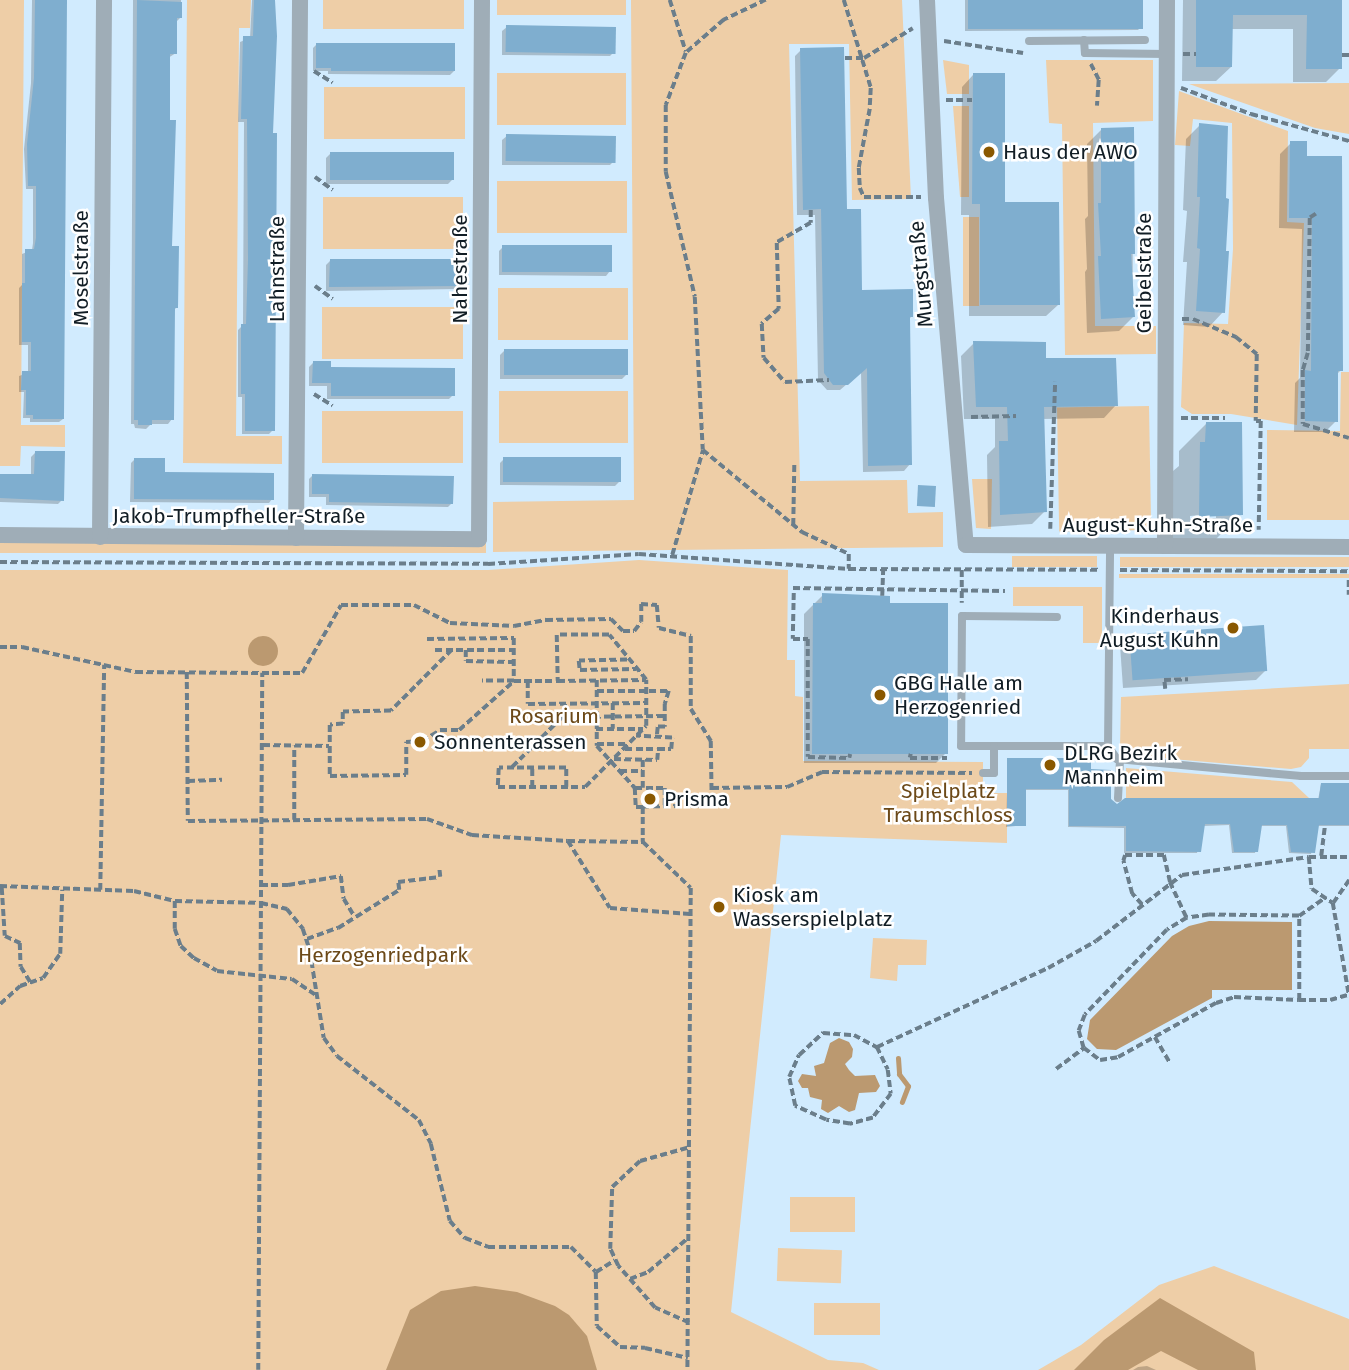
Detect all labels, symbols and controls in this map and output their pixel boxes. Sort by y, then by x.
place label: Haus der AWO [1003,139,1138,165]
marker: Haus der AWO [981,144,997,160]
street label: Moselstraße [68,210,94,326]
street label: Geibelstraße [1131,213,1157,333]
street label: Nahestraße [447,214,473,324]
street label: Lahnstraße [264,216,290,322]
street label: Murgstraße [904,220,938,328]
street label: Jakob-Trumpfheller-Straße [113,503,365,529]
street label: August-Kuhn-Straße [1063,512,1253,538]
place label: Kinderhaus August Kuhn [1100,603,1219,653]
marker: Kinderhaus August Kuhn [1225,620,1241,636]
place label: GBG Halle am Herzogenried [894,670,1023,720]
marker: GBG Halle am Herzogenried [872,687,888,703]
park label: Rosarium [509,703,599,729]
place label: Sonnenterassen [434,729,587,755]
marker: Sonnenterassen [412,734,428,750]
place label: DLRG Bezirk Mannheim [1064,740,1177,790]
marker: DLRG Bezirk Mannheim [1042,757,1058,773]
park label: Spielplatz Traumschloss [883,778,1013,828]
place label: Prisma [664,786,729,812]
marker: Prisma [642,791,658,807]
place label: Kiosk am Wasserspielplatz [733,882,892,932]
marker: Kiosk am Wasserspielplatz [711,899,727,915]
park label: Herzogenriedpark [298,942,468,968]

